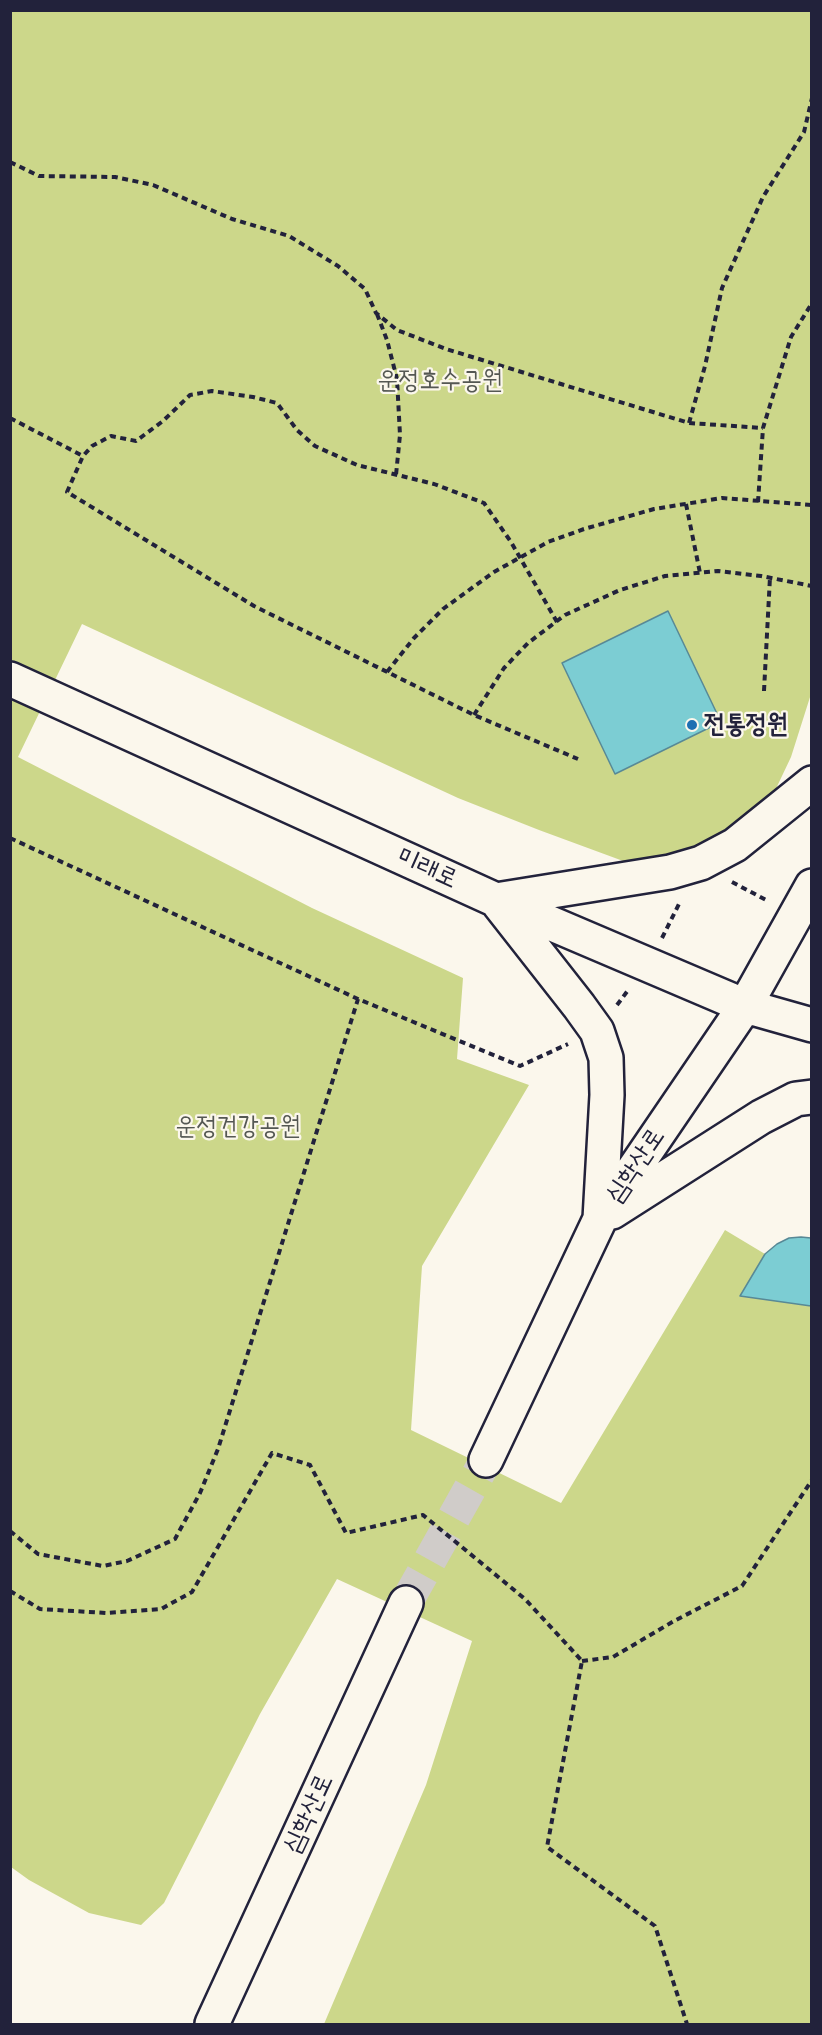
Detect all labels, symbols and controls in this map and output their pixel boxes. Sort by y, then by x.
park label: 운정호수공원 [377,365,503,397]
place label: 전통정원 [704,709,788,741]
marker: 전통정원 [685,718,699,732]
street label: 미래로 [392,842,462,896]
park label: 운정건강공원 [175,1111,301,1143]
street label: 심학산로 [600,1123,672,1209]
street label: 심학산로 [277,1769,341,1859]

